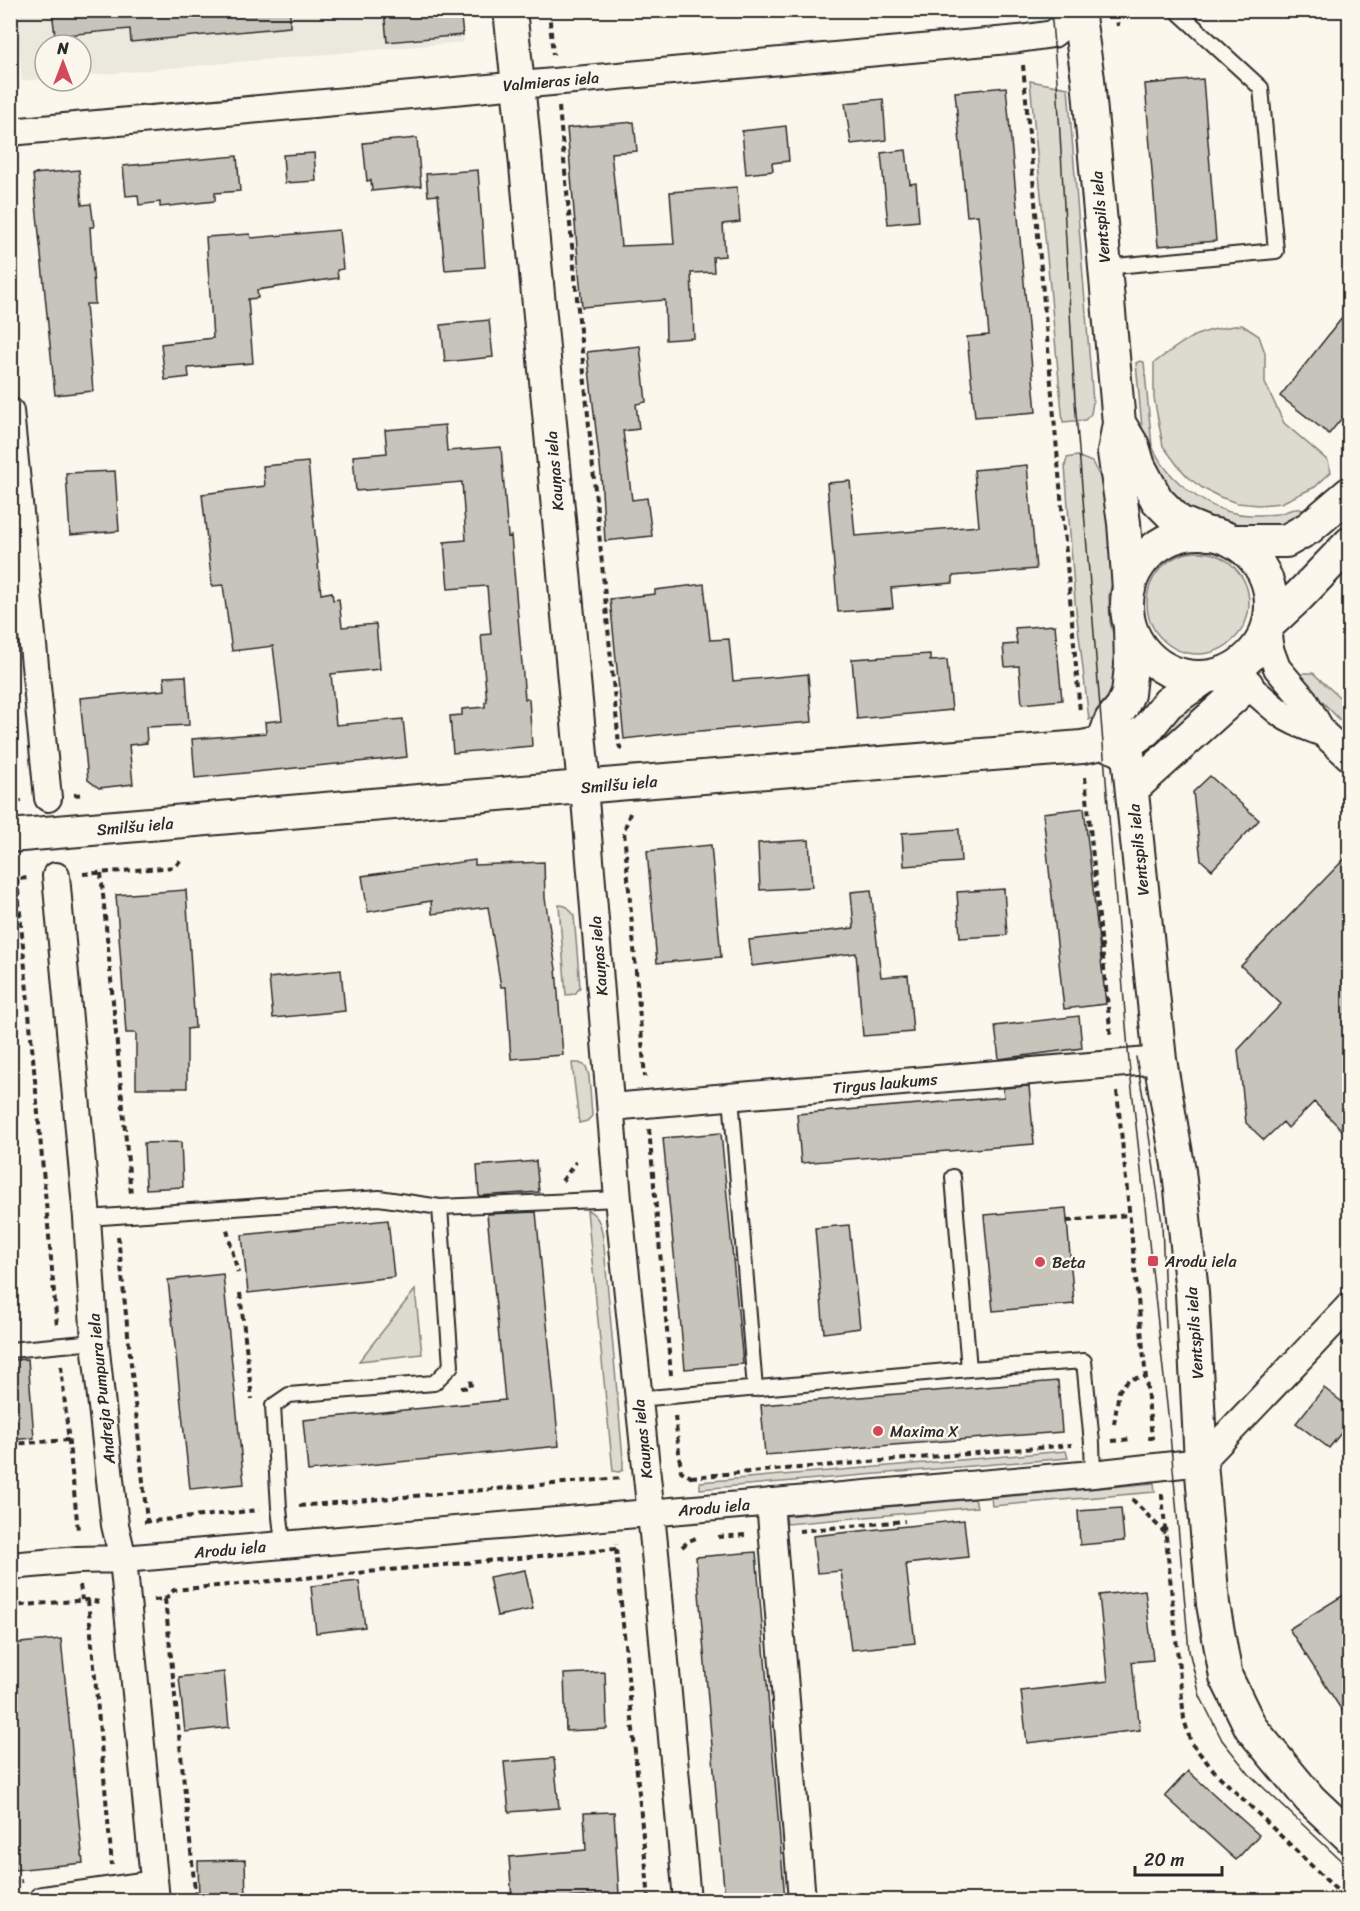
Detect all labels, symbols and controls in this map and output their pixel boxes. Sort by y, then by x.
north arrow [33,33,93,93]
text: N [56,34,69,63]
street label: Valmieras iela [502,63,600,100]
street label: Ventspils iela [1082,169,1119,264]
street label: Kauņas iela [537,430,572,512]
street label: Smilšu iela [580,767,659,802]
street label: Ventspils iela [1119,802,1158,897]
street label: Smilšu iela [96,809,175,844]
street label: Kauņas iela [581,915,616,997]
street label: Tirgus laukums [831,1064,939,1103]
place label: Arodu iela [1164,1247,1238,1276]
place label: Beta [1052,1248,1086,1277]
marker: Arodu iela [1146,1254,1160,1268]
marker: Beta [1033,1255,1047,1269]
street label: Ventspils iela [1177,1285,1212,1380]
street label: Andreja Pumpura iela [79,1311,124,1467]
street label: Kauņas iela [624,1398,661,1480]
place label: Maxima X [890,1417,959,1446]
marker: Maxima X [871,1424,885,1438]
street label: Arodu iela [676,1490,752,1525]
street label: Arodu iela [192,1532,268,1567]
scale bar [1135,1839,1222,1877]
text: 20 m [1144,1844,1184,1876]

